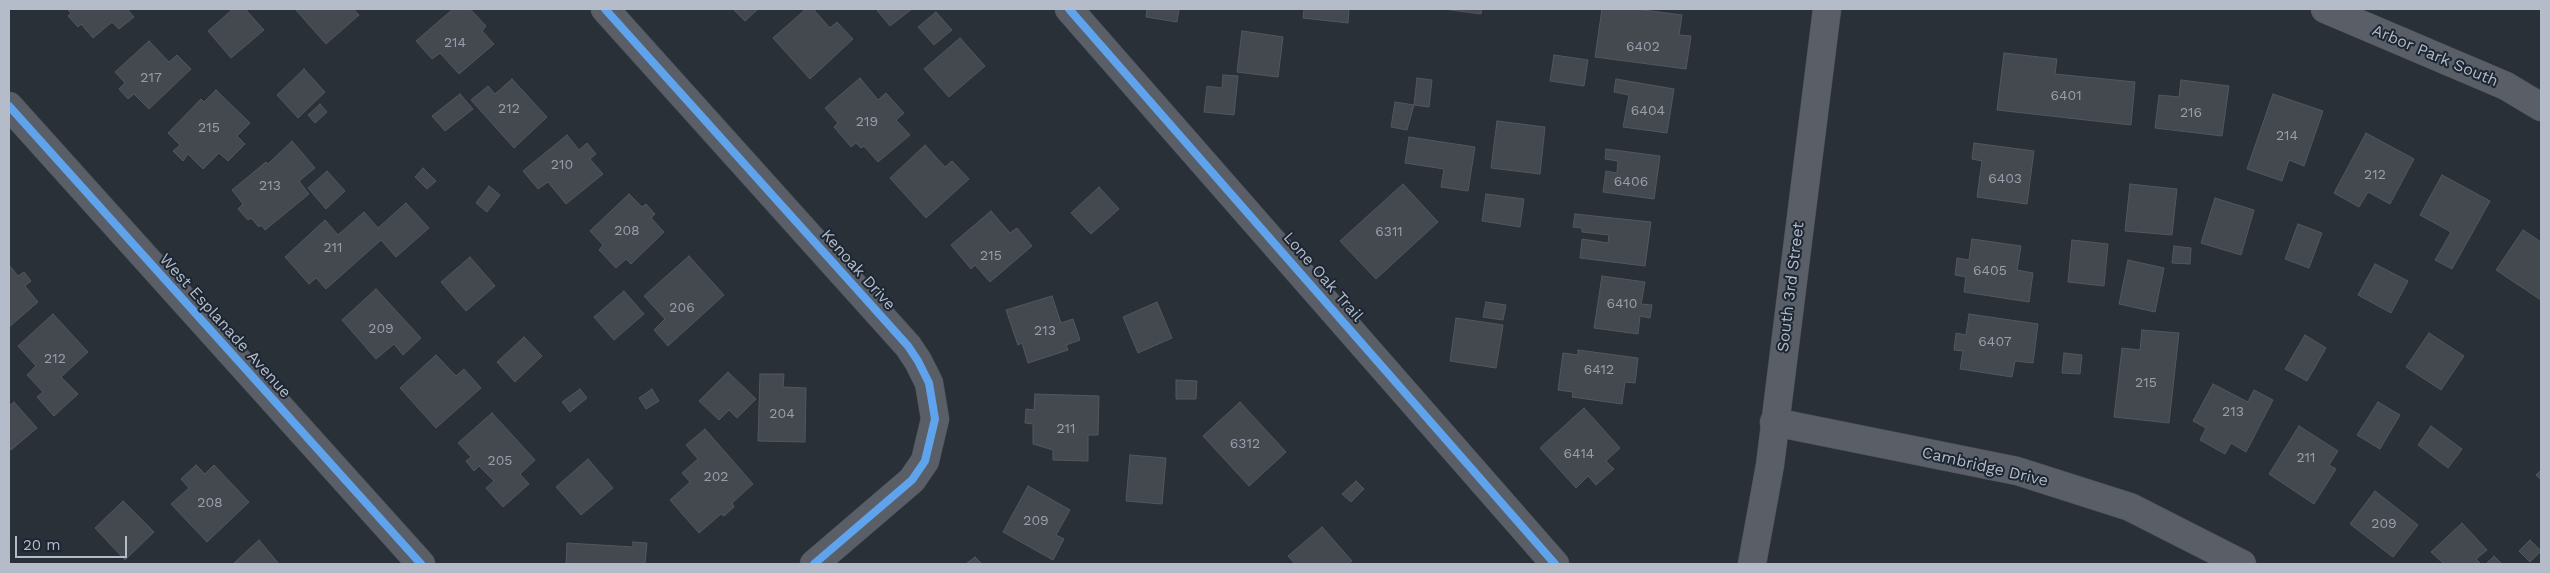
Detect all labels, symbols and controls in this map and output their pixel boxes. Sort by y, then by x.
street label: Arbor Park South [2369,21,2501,91]
house number: 214 [444,35,466,51]
house number: 6402 [1626,39,1660,55]
house number: 217 [140,70,162,86]
house number: 6401 [2050,88,2082,104]
house number: 212 [498,101,520,117]
house number: 6404 [1631,103,1665,119]
house number: 216 [2180,105,2202,121]
house number: 219 [856,114,878,130]
house number: 215 [198,120,220,136]
house number: 214 [2276,128,2298,144]
house number: 210 [551,157,573,173]
house number: 212 [2364,167,2386,183]
house number: 6403 [1988,171,2022,187]
house number: 6406 [1614,174,1648,190]
house number: 213 [259,178,281,194]
street label: South 3rd Street [1773,221,1809,353]
house number: 208 [614,223,640,239]
house number: 6311 [1375,224,1403,240]
street label: Kenoak Drive [817,226,899,314]
street label: Lone Oak Trail [1279,228,1367,326]
house number: 211 [323,240,343,256]
house number: 215 [980,248,1002,264]
street label: West Esplanade Avenue [155,250,295,402]
house number: 6405 [1973,263,2007,279]
house number: 6410 [1606,296,1638,312]
house number: 206 [669,300,695,316]
house number: 209 [368,321,394,337]
house number: 213 [1034,323,1056,339]
house number: 6407 [1978,334,2012,350]
house number: 212 [44,351,66,367]
house number: 6412 [1584,362,1614,378]
house number: 215 [2135,375,2157,391]
house number: 213 [2222,404,2244,420]
house number: 204 [769,406,795,422]
house number: 211 [1056,421,1076,437]
house number: 6312 [1230,436,1260,452]
street label: Cambridge Drive [1920,443,2050,491]
house number: 6414 [1564,446,1594,462]
house number: 211 [2296,450,2316,466]
house number: 205 [487,453,513,469]
house number: 202 [703,469,729,485]
house number: 208 [197,495,223,511]
house number: 209 [1023,513,1049,529]
house number: 209 [2371,516,2397,532]
scale bar [18,526,130,558]
text: 20 m [23,536,61,554]

